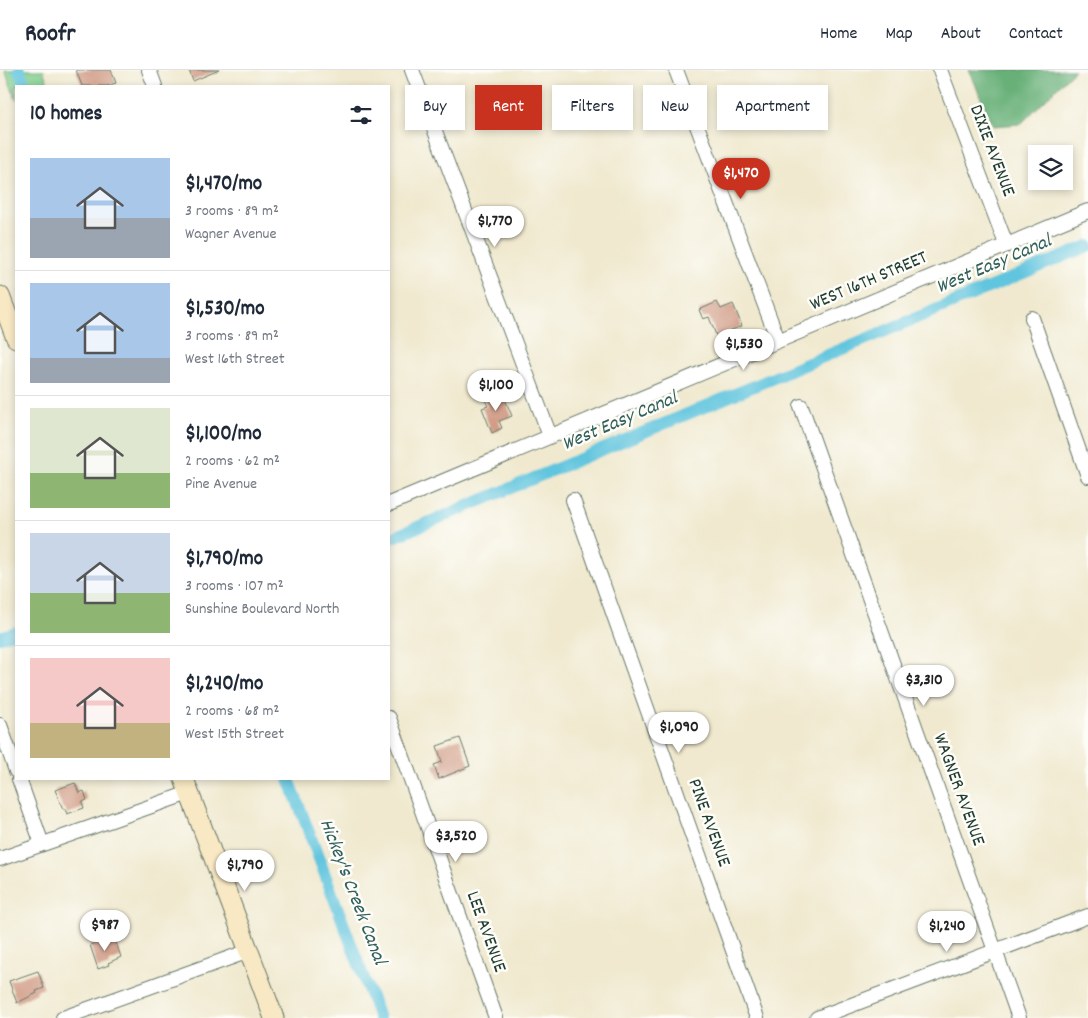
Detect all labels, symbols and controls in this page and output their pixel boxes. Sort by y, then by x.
text: Roofr [25,18,75,52]
text: Home [820,22,857,47]
text: Map [885,22,913,47]
text: About [941,22,981,47]
text: Contact [1009,22,1063,47]
chip: Buy [405,85,465,130]
chip: Rent [475,85,542,130]
chip: Filters [552,85,633,130]
chip: New [643,85,707,130]
chip: Apartment [717,85,828,130]
text: 10 homes [30,100,102,130]
icon: filters [347,101,375,129]
street label: DIXIE AVENUE [961,101,1021,201]
map controls [1028,145,1073,190]
button: layers [1028,145,1073,190]
pin: $1,470 [700,158,782,200]
text: $1,470 [723,162,759,185]
text: $1,470/mo [185,170,262,200]
icon: home [70,178,130,238]
text: 3 rooms · 89 m² [185,200,279,223]
pin: $1,770 [454,206,536,248]
text: $1,770 [477,210,513,233]
text: Wagner Avenue [185,223,277,246]
water label: West Easy Canal [932,227,1058,302]
street label: WEST 16TH STREET [806,245,932,319]
text: $1,530/mo [185,295,265,325]
icon: home [70,303,130,363]
text: 3 rooms · 89 m² [185,325,279,348]
pin: $1,530 [703,328,785,371]
text: $1,530 [725,333,763,356]
text: West 16th Street [185,348,285,371]
pin: $1,100 [455,370,537,412]
text: $1,100 [478,374,514,397]
water label: West Easy Canal [558,384,684,459]
text: $1,100/mo [185,420,261,450]
icon: home [70,428,130,488]
text: 2 rooms · 62 m² [185,450,280,473]
text: Pine Avenue [185,473,257,496]
text: $1,790/mo [185,545,263,575]
icon: home [70,553,130,613]
text: 3 rooms · 107 m² [185,575,284,598]
text: Sunshine Boulevard North [185,598,339,621]
pin: $3,310 [883,664,965,707]
text: $3,310 [905,669,943,692]
text: $1,240/mo [185,670,263,700]
icon: home [70,678,130,738]
text: 2 rooms · 68 m² [185,700,279,723]
pin: $1,090 [638,712,720,754]
text: $1,090 [659,716,699,739]
text: West 15th Street [185,723,284,746]
street label: WAGNER AVENUE [925,730,991,850]
street label: PINE AVENUE [680,775,737,871]
water label: Hickey's Creek Canal [311,815,394,971]
pin: $3,520 [415,820,497,863]
text: $3,520 [435,825,477,848]
pin: $1,790 [204,850,286,892]
text: $1,790 [227,854,263,877]
street label: LEE AVENUE [458,888,512,977]
pin: $987 [75,910,135,952]
pin: $1,240 [906,910,988,953]
text: $987 [91,914,119,937]
text: $1,240 [928,915,966,938]

